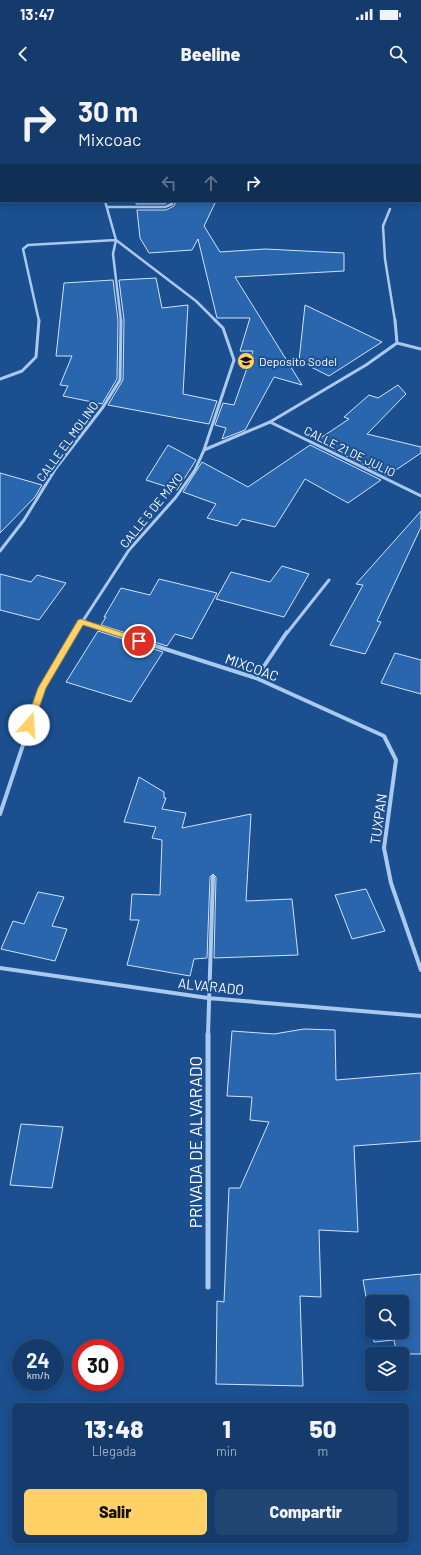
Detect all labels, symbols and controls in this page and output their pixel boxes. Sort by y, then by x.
text: 13:47 [20,5,54,23]
icon: back [12,43,34,65]
text: Beeline [181,43,240,65]
icon: search [387,43,409,65]
text: 30 m [78,94,138,128]
icon: right [12,96,64,148]
text: Mixcoac [78,128,141,150]
icon: left [158,172,180,194]
icon: ahead [200,172,222,194]
icon: right [242,172,264,194]
school or university icon: Deposito Sodel [236,351,256,371]
place label: Deposito Sodel [259,354,337,368]
street label: CALLE EL MOLINO [33,398,101,484]
street label: CALLE 21 DE JULIO [302,423,398,479]
street label: CALLE 5 DE MAYO [116,470,186,550]
pin [122,624,156,658]
icon: arrive [128,630,150,652]
street label: MIXCOAC [223,649,281,685]
position arrow [8,704,50,746]
street label: TUXPAN [366,793,390,845]
street label: ALVARADO [177,974,245,998]
street label: PRIVADA DE ALVARADO [185,1056,205,1228]
map controls [365,1295,409,1391]
button: search [365,1295,409,1339]
speed limit sign: 30 [72,1339,124,1391]
button: layers [365,1347,409,1391]
text: 24 [26,1348,50,1372]
text: km/h [27,1369,49,1381]
text: 13:48 [85,1414,143,1443]
text: 1 [222,1414,231,1443]
text: 50 [310,1414,336,1443]
text: Llegada [92,1443,136,1459]
text: min [216,1443,237,1459]
text: m [318,1443,328,1459]
button: Salir [24,1489,207,1535]
button: Compartir [215,1489,397,1535]

